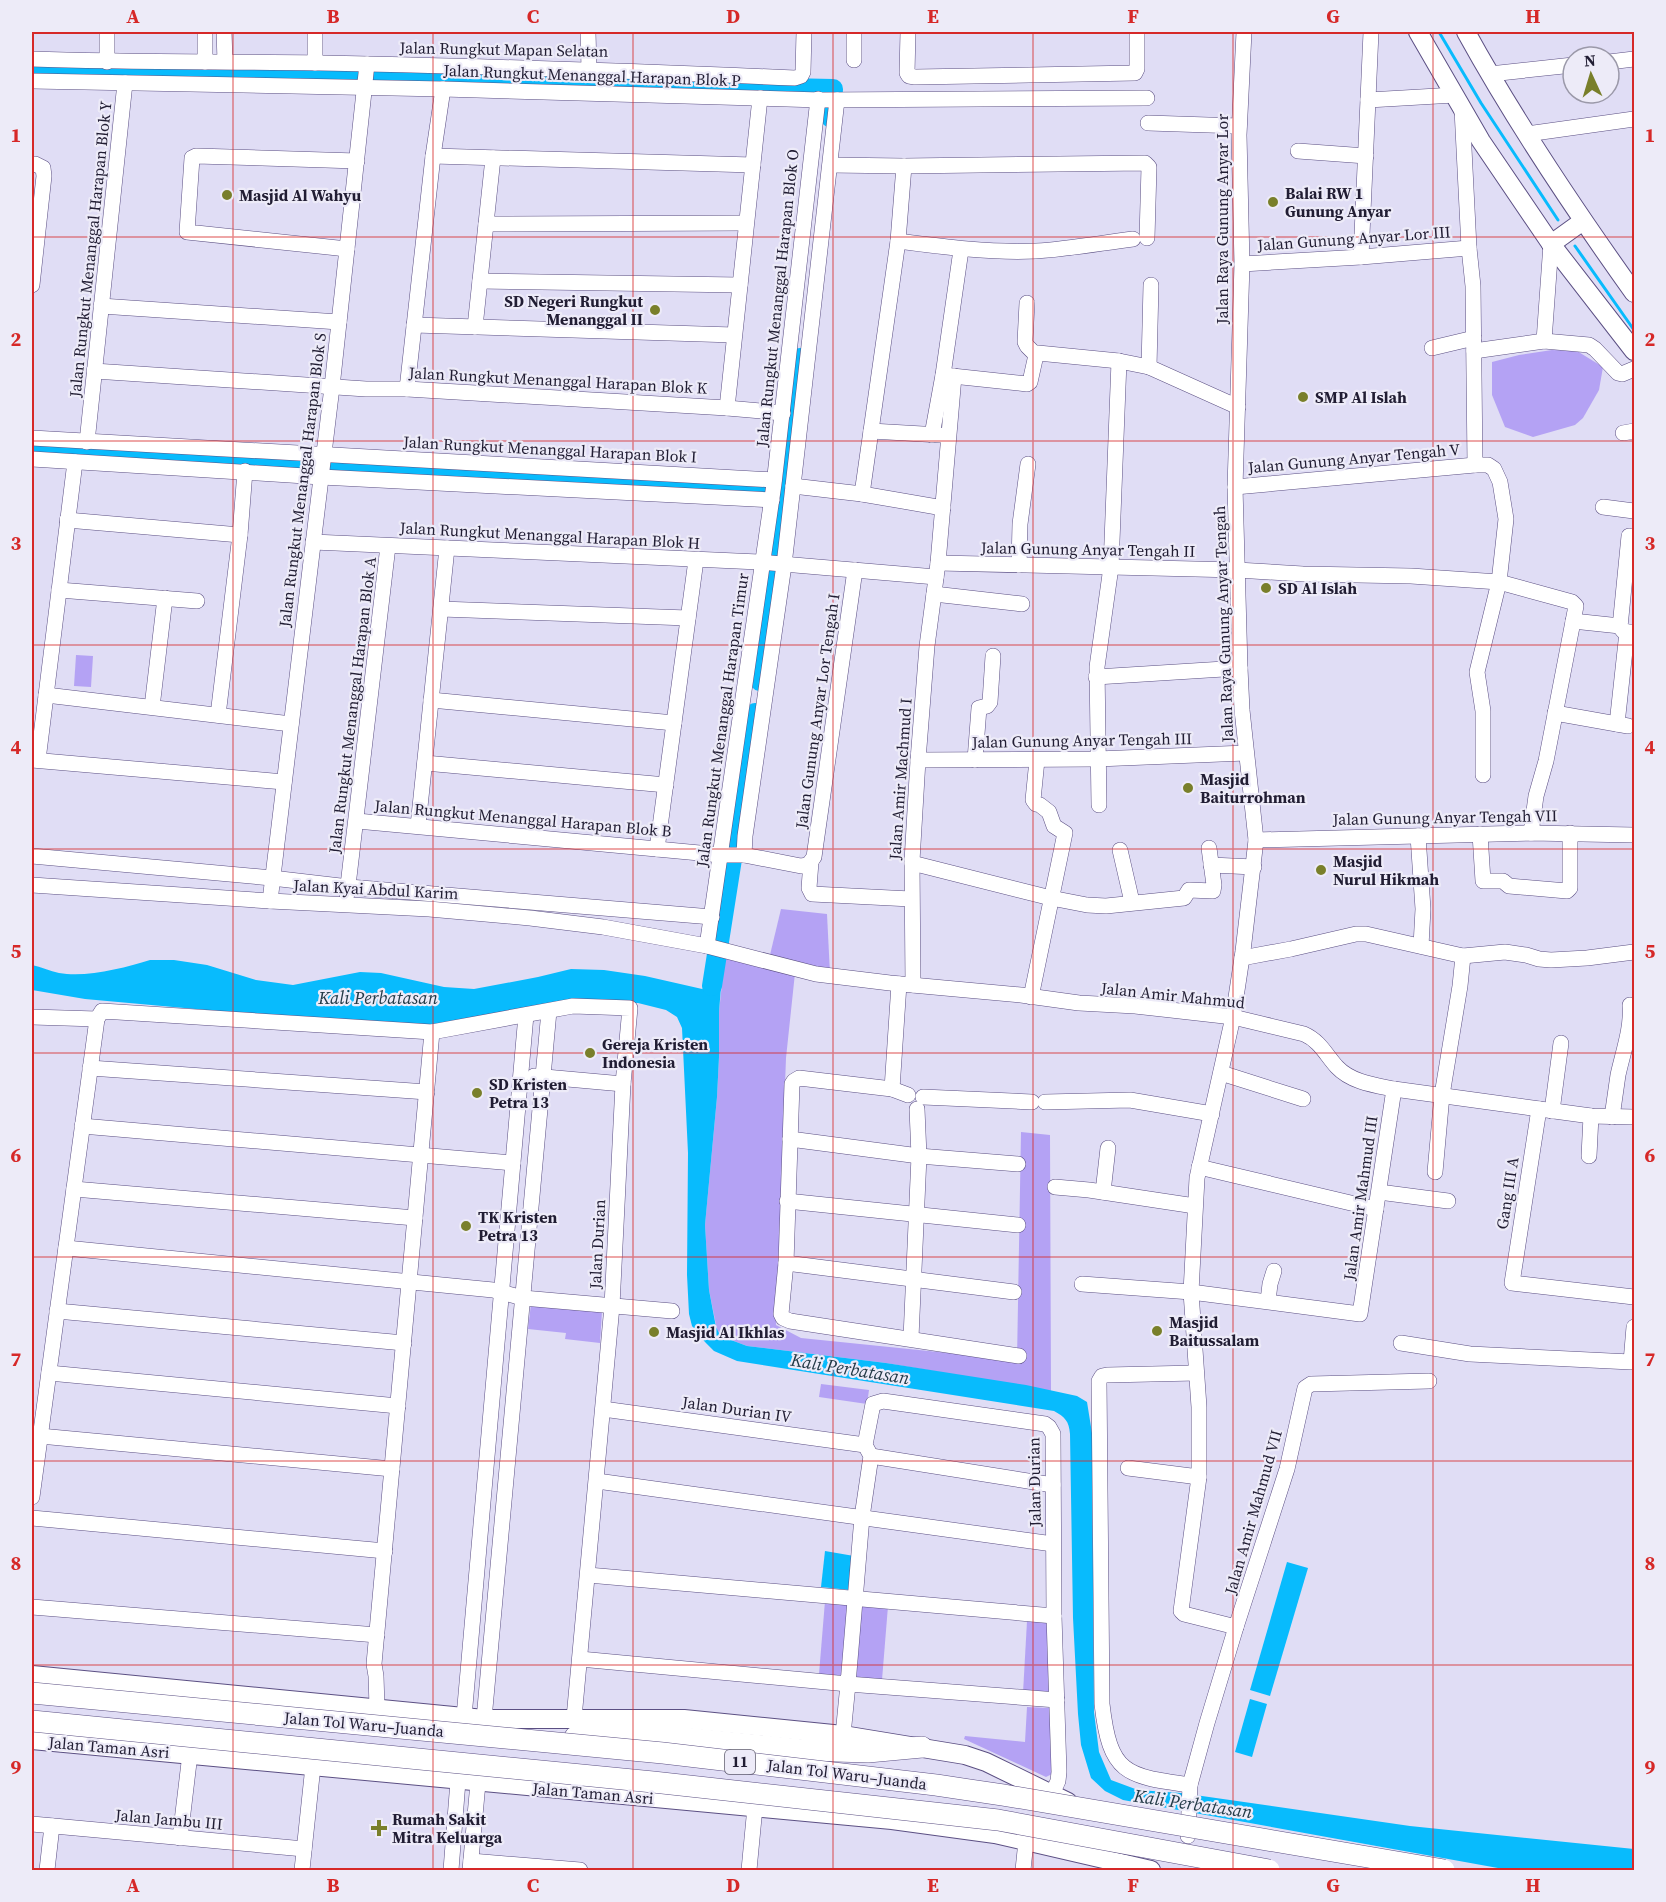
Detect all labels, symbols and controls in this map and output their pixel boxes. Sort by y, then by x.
text: A [126,2,140,30]
text: B [326,2,340,30]
text: C [527,2,539,30]
text: D [726,2,740,30]
text: E [927,2,939,30]
text: F [1127,2,1139,30]
text: G [1326,2,1340,30]
text: H [1525,2,1541,30]
street label: Jalan Rungkut Mapan Selatan [398,36,609,62]
north arrow [1561,45,1621,105]
text: N [1583,49,1597,71]
street label: Jalan Rungkut Menanggal Harapan Blok P [442,59,742,91]
street label: Jalan Rungkut Menanggal Harapan Blok Y [63,100,116,399]
street label: Jalan Raya Gunung Anyar Lor [1211,114,1233,325]
text: 1 [11,121,21,149]
text: 1 [1645,121,1655,149]
street label: Jalan Rungkut Menanggal Harapan Blok O [750,148,804,449]
place label: Balai RW 1 Gunung Anyar [1285,182,1392,222]
place label: Masjid Al Wahyu [239,184,361,206]
marker: Masjid Al Wahyu [220,188,234,202]
marker: Balai RW 1 Gunung Anyar [1266,195,1280,209]
street label: Jalan Gunung Anyar Lor III [1256,220,1451,256]
place label: SD Negeri Rungkut Menanggal II [504,290,643,330]
marker: SD Negeri Rungkut Menanggal II [648,303,662,317]
text: 2 [11,325,22,353]
text: 2 [1645,325,1656,353]
street label: Jalan Rungkut Menanggal Harapan Blok S [273,332,331,629]
street label: Jalan Rungkut Menanggal Harapan Blok K [407,361,708,399]
place label: SMP Al Islah [1315,386,1407,408]
marker: SMP Al Islah [1296,390,1310,404]
street label: Jalan Rungkut Menanggal Harapan Blok I [402,430,697,468]
street label: Jalan Gunung Anyar Tengah V [1246,438,1461,478]
street label: Jalan Raya Gunung Anyar Tengah [1208,505,1238,744]
street label: Jalan Rungkut Menanggal Harapan Blok H [398,516,701,554]
text: 3 [11,529,22,557]
text: 3 [1645,529,1656,557]
street label: Jalan Gunung Anyar Tengah II [980,536,1195,562]
street label: Jalan Rungkut Menanggal Harapan Blok A [323,555,381,856]
street label: Jalan Rungkut Menanggal Harapan Timur [690,571,754,869]
place label: SD Al Islah [1278,577,1357,599]
marker: SD Al Islah [1259,581,1273,595]
street label: Jalan Gunung Anyar Lor Tengah I [789,592,844,831]
street label: Jalan Amir Machmud I [883,697,917,861]
street label: Jalan Gunung Anyar Tengah III [971,727,1192,753]
text: 4 [11,733,22,761]
text: 4 [1645,733,1656,761]
place label: Masjid Baiturrohman [1200,768,1306,808]
marker: Masjid Baiturrohman [1181,781,1195,795]
street label: Jalan Rungkut Menanggal Harapan Blok B [373,794,672,842]
street label: Jalan Gunung Anyar Tengah VII [1331,804,1558,830]
place label: Masjid Nurul Hikmah [1333,850,1439,890]
marker: Masjid Nurul Hikmah [1314,863,1328,877]
street label: Jalan Kyai Abdul Karim [292,874,459,904]
text: 5 [11,937,22,965]
text: 5 [1645,937,1656,965]
street label: Jalan Amir Mahmud [1099,976,1246,1013]
water label: Kali Perbatasan [317,985,438,1010]
place label: Gereja Kristen Indonesia [602,1033,708,1073]
marker: Gereja Kristen Indonesia [583,1046,597,1060]
place label: SD Kristen Petra 13 [489,1073,567,1113]
marker: SD Kristen Petra 13 [470,1086,484,1100]
street label: Jalan Amir Mahmud III [1337,1114,1382,1283]
text: 6 [11,1141,22,1169]
text: 6 [1645,1141,1656,1169]
street label: Gang III A [1490,1155,1524,1231]
street label: Jalan Durian [584,1198,610,1290]
place label: TK Kristen Petra 13 [478,1206,558,1246]
marker: TK Kristen Petra 13 [459,1219,473,1233]
place label: Masjid Baitussalam [1169,1311,1260,1351]
place label: Masjid Al Ikhlas [666,1321,785,1343]
marker: Masjid Baitussalam [1150,1324,1164,1338]
marker: Masjid Al Ikhlas [647,1325,661,1339]
text: 7 [11,1345,22,1373]
text: 7 [1645,1345,1656,1373]
water label: Kali Perbatasan [788,1347,911,1390]
street label: Jalan Durian IV [680,1390,793,1428]
street label: Jalan Amir Mahmud VII [1219,1427,1287,1598]
street label: Jalan Durian [1022,1437,1046,1528]
text: 8 [11,1549,21,1577]
text: 8 [1645,1549,1655,1577]
street label: Jalan Tol Waru–Juanda [282,1706,446,1742]
street label: Jalan Taman Asri [46,1731,171,1763]
road number: 11 [725,1750,755,1774]
text: 9 [11,1753,22,1781]
street label: Jalan Tol Waru–Juanda [765,1753,929,1795]
text: 9 [1645,1753,1656,1781]
street label: Jalan Taman Asri [530,1777,655,1809]
water label: Kali Perbatasan [1131,1783,1254,1824]
street label: Jalan Jambu III [113,1803,224,1835]
place label: Rumah Sakit Mitra Keluarga [392,1808,503,1848]
marker: Rumah Sakit Mitra Keluarga [370,1819,388,1837]
text: A [126,1871,140,1899]
text: B [326,1871,340,1899]
text: C [527,1871,539,1899]
text: D [726,1871,740,1899]
text: E [927,1871,939,1899]
text: F [1127,1871,1139,1899]
text: G [1326,1871,1340,1899]
text: H [1525,1871,1541,1899]

